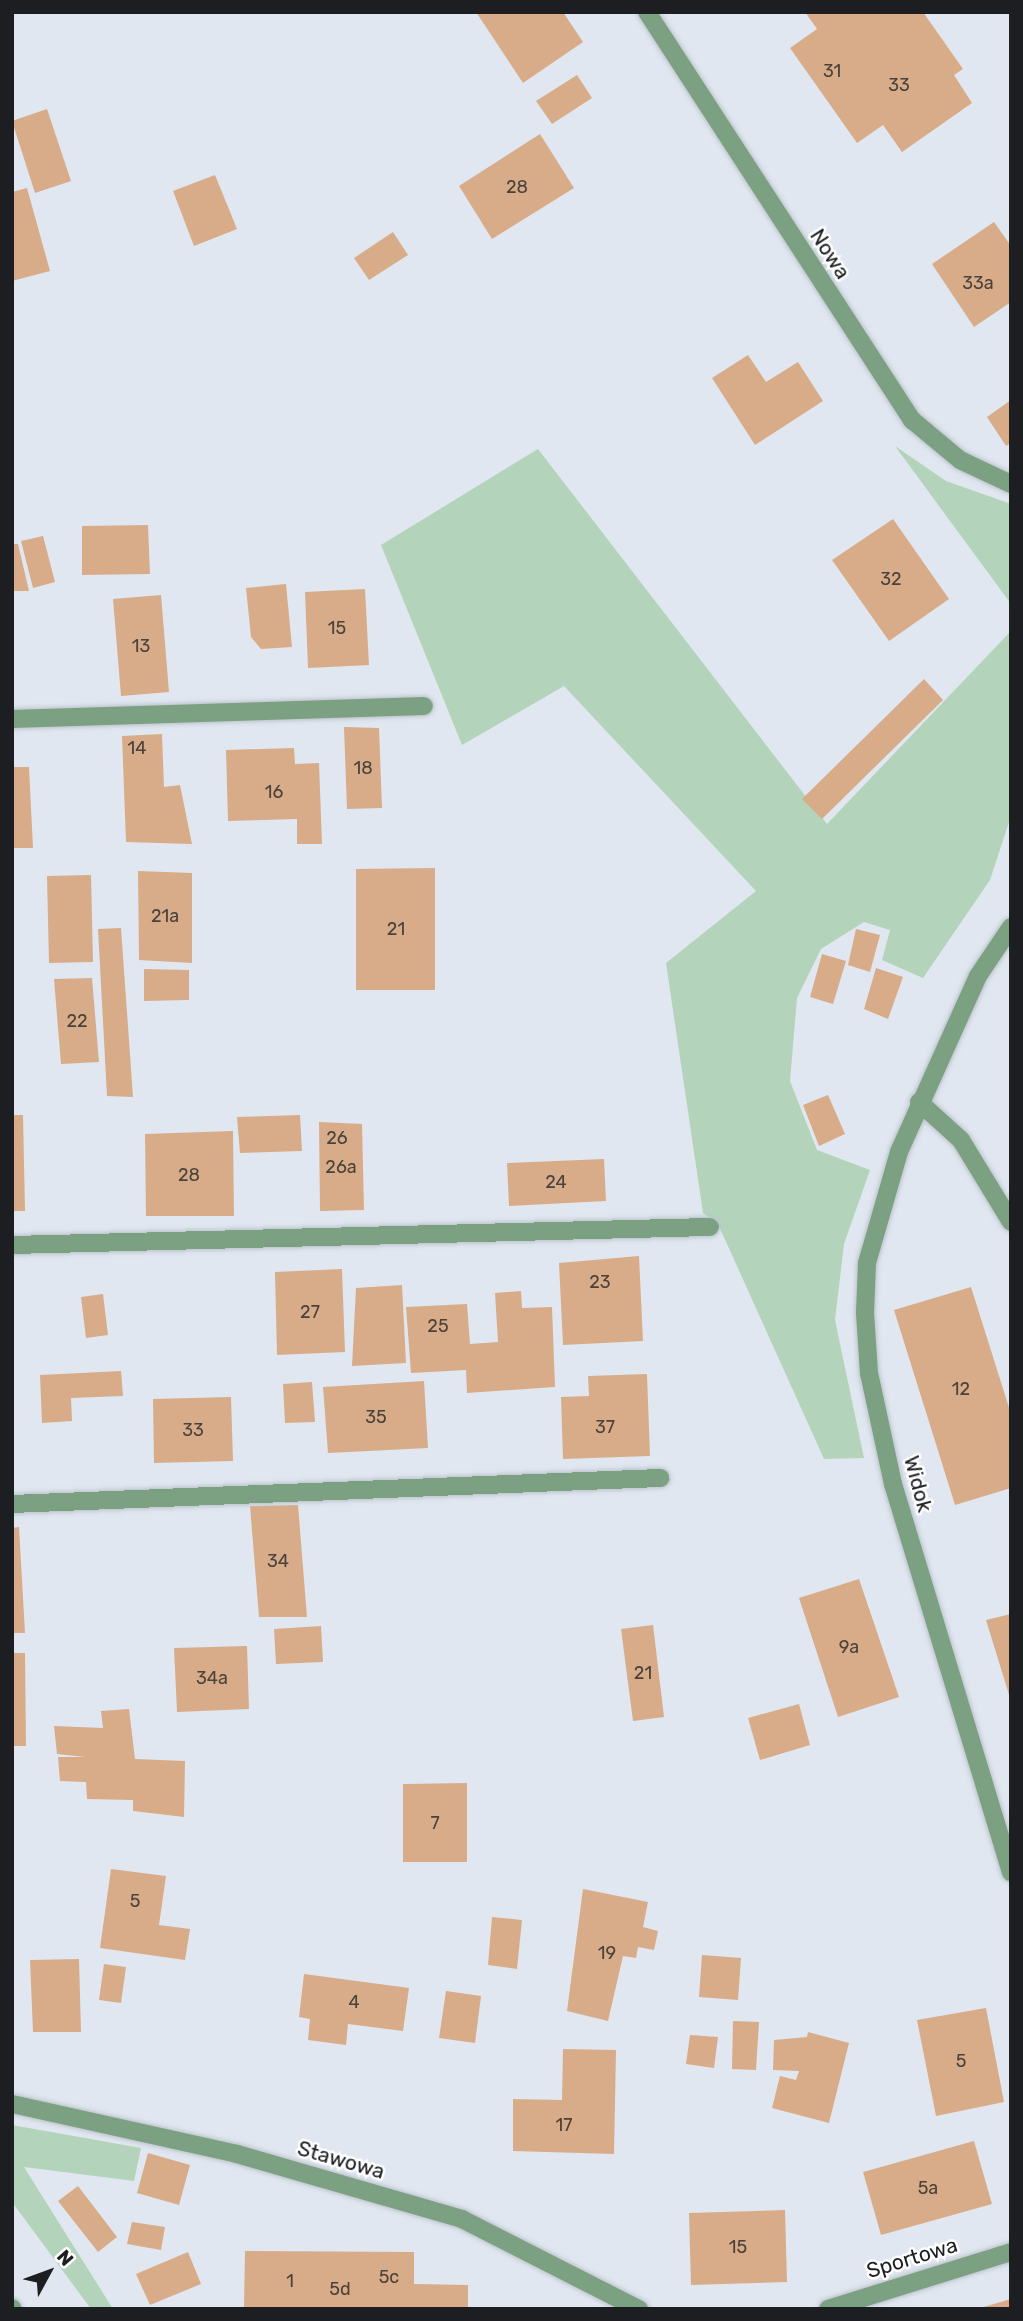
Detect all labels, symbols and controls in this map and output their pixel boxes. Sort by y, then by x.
house number: 31 [823,60,841,82]
house number: 33 [888,74,910,96]
house number: 28 [506,176,528,198]
street label: Nowa [805,224,855,284]
house number: 33a [962,272,994,294]
house number: 32 [880,568,902,590]
house number: 15 [328,617,346,639]
house number: 13 [132,635,150,657]
house number: 14 [128,737,146,759]
house number: 18 [353,757,373,779]
house number: 16 [265,781,283,803]
house number: 21a [151,905,179,927]
house number: 21 [387,918,405,940]
house number: 22 [66,1010,88,1032]
house number: 26 [326,1127,348,1149]
house number: 26a [325,1156,357,1178]
house number: 28 [178,1164,200,1186]
house number: 24 [545,1171,567,1193]
house number: 23 [589,1271,611,1293]
house number: 27 [300,1301,320,1323]
house number: 25 [427,1315,449,1337]
house number: 12 [952,1378,970,1400]
house number: 35 [365,1406,387,1428]
house number: 37 [595,1416,615,1438]
house number: 33 [182,1419,204,1441]
street label: Widok [898,1453,938,1515]
house number: 34 [267,1550,289,1572]
house number: 9a [839,1636,859,1658]
house number: 21 [634,1662,652,1684]
house number: 34a [196,1667,228,1689]
house number: 7 [430,1812,440,1834]
house number: 5 [130,1890,140,1912]
house number: 19 [598,1942,616,1964]
house number: 4 [348,1991,360,2013]
house number: 5 [956,2050,966,2072]
house number: 17 [556,2114,572,2136]
street label: Stawowa [295,2136,387,2184]
house number: 5a [918,2177,938,2199]
street label: Sportowa [864,2232,960,2284]
house number: 15 [729,2236,747,2258]
north arrow [14,2237,84,2307]
text: N [52,2245,78,2271]
house number: 5c [379,2266,399,2288]
house number: 1 [286,2270,294,2292]
house number: 5d [329,2278,351,2300]

